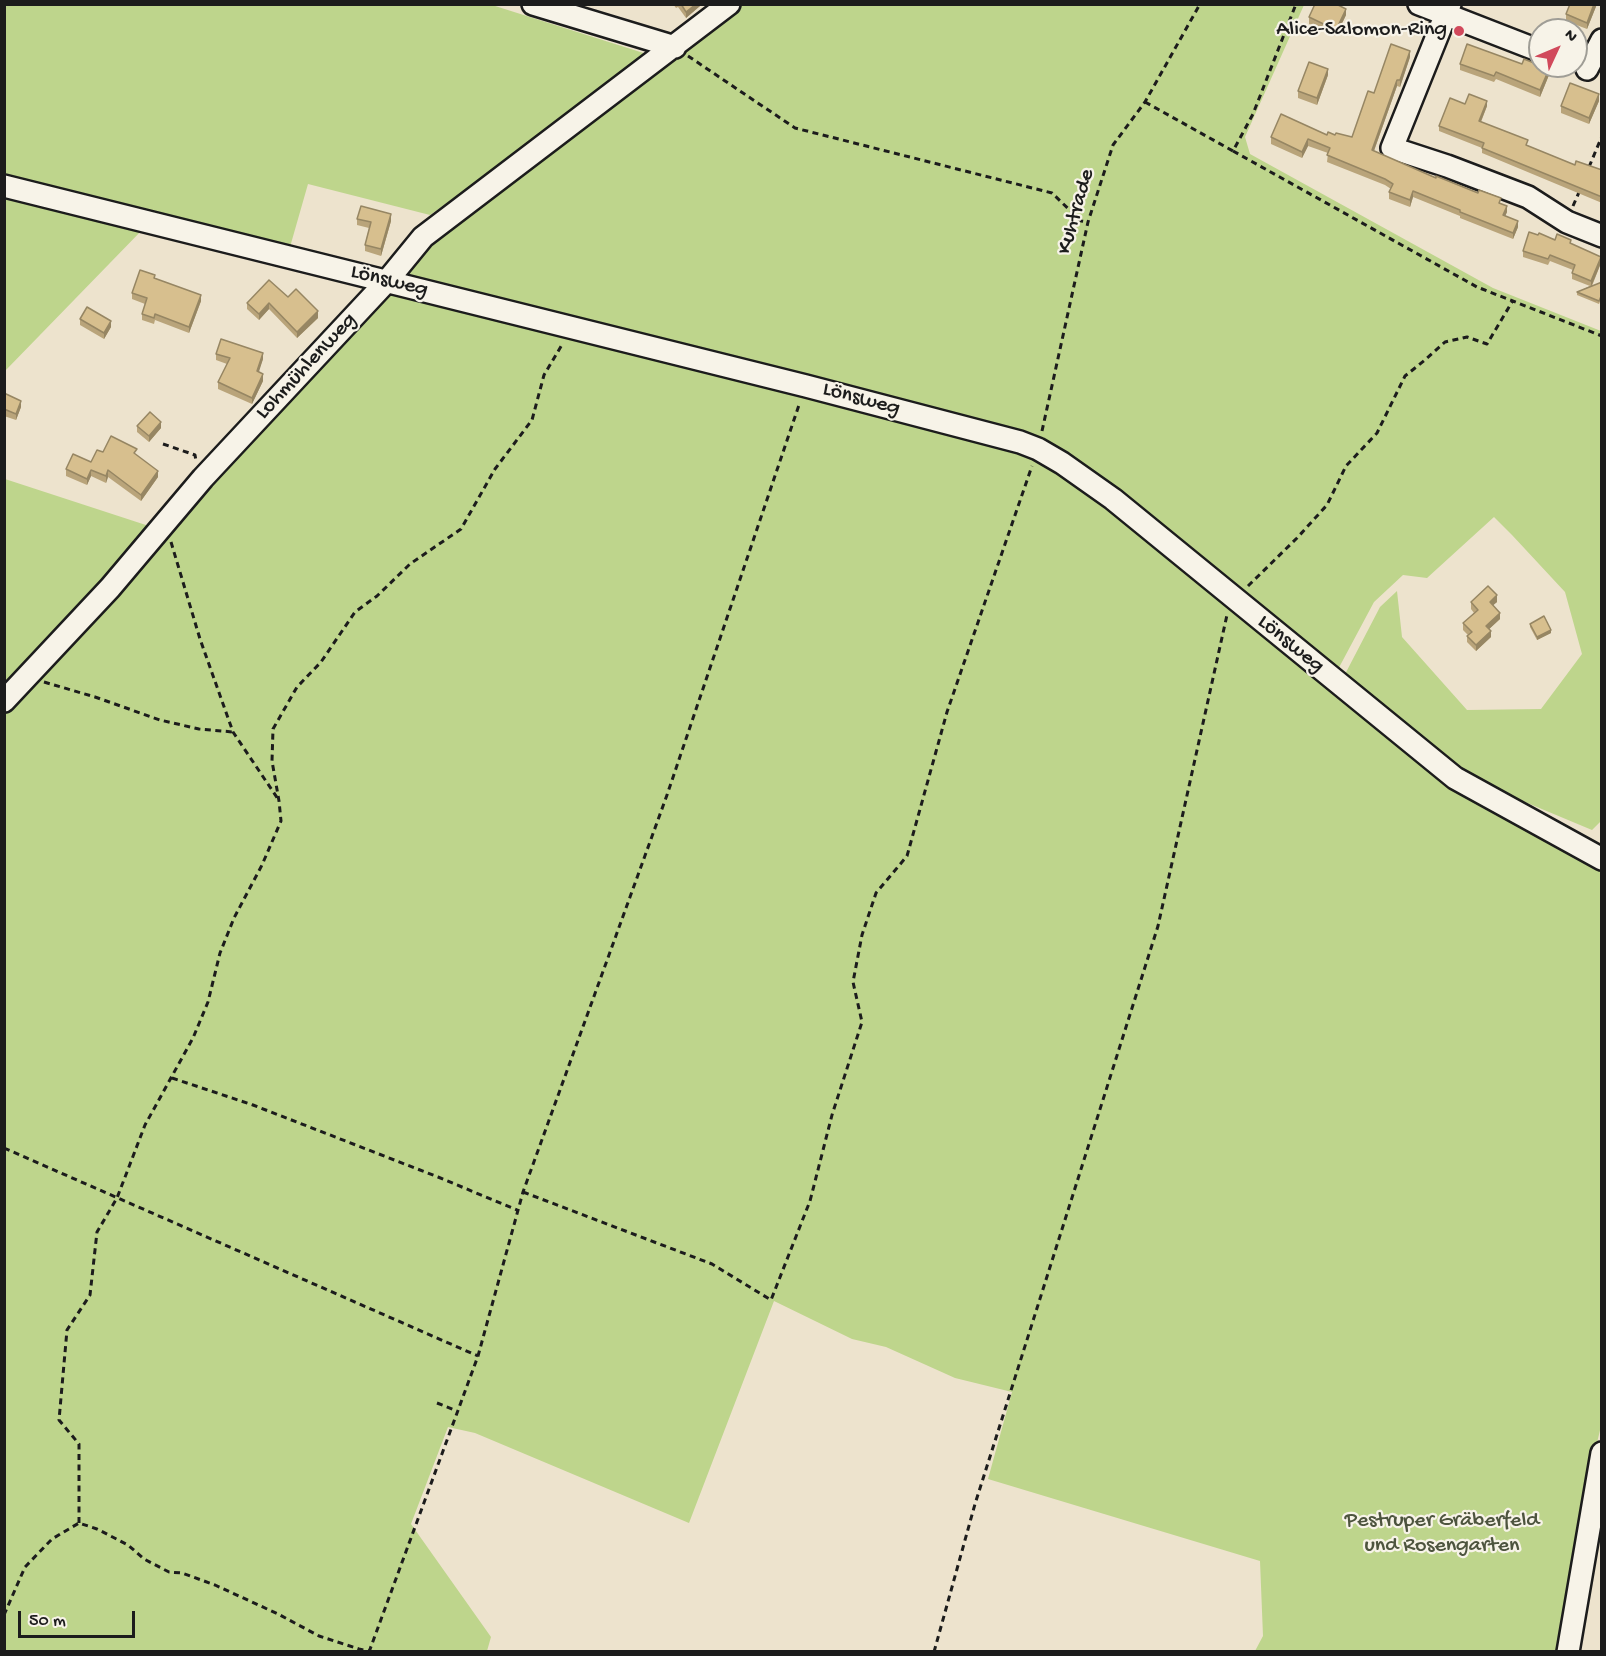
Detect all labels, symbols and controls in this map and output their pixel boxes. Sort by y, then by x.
place label: Alice-Salomon-Ring [1276,18,1447,44]
north arrow [1528,18,1588,78]
marker: Alice-Salomon-Ring [1452,24,1466,38]
text: N [1559,26,1580,47]
street label: Kuhtrade [1052,166,1102,258]
street label: Lönsweg [348,260,430,304]
street label: Lohmühlenweg [251,308,363,426]
street label: Lönsweg [819,377,903,423]
street label: Lönsweg [1251,610,1329,680]
park label: Pestruper Gräberfeld und Rosengarten [1345,1509,1539,1560]
scale bar [21,1599,138,1637]
text: 50 m [29,1611,66,1632]

